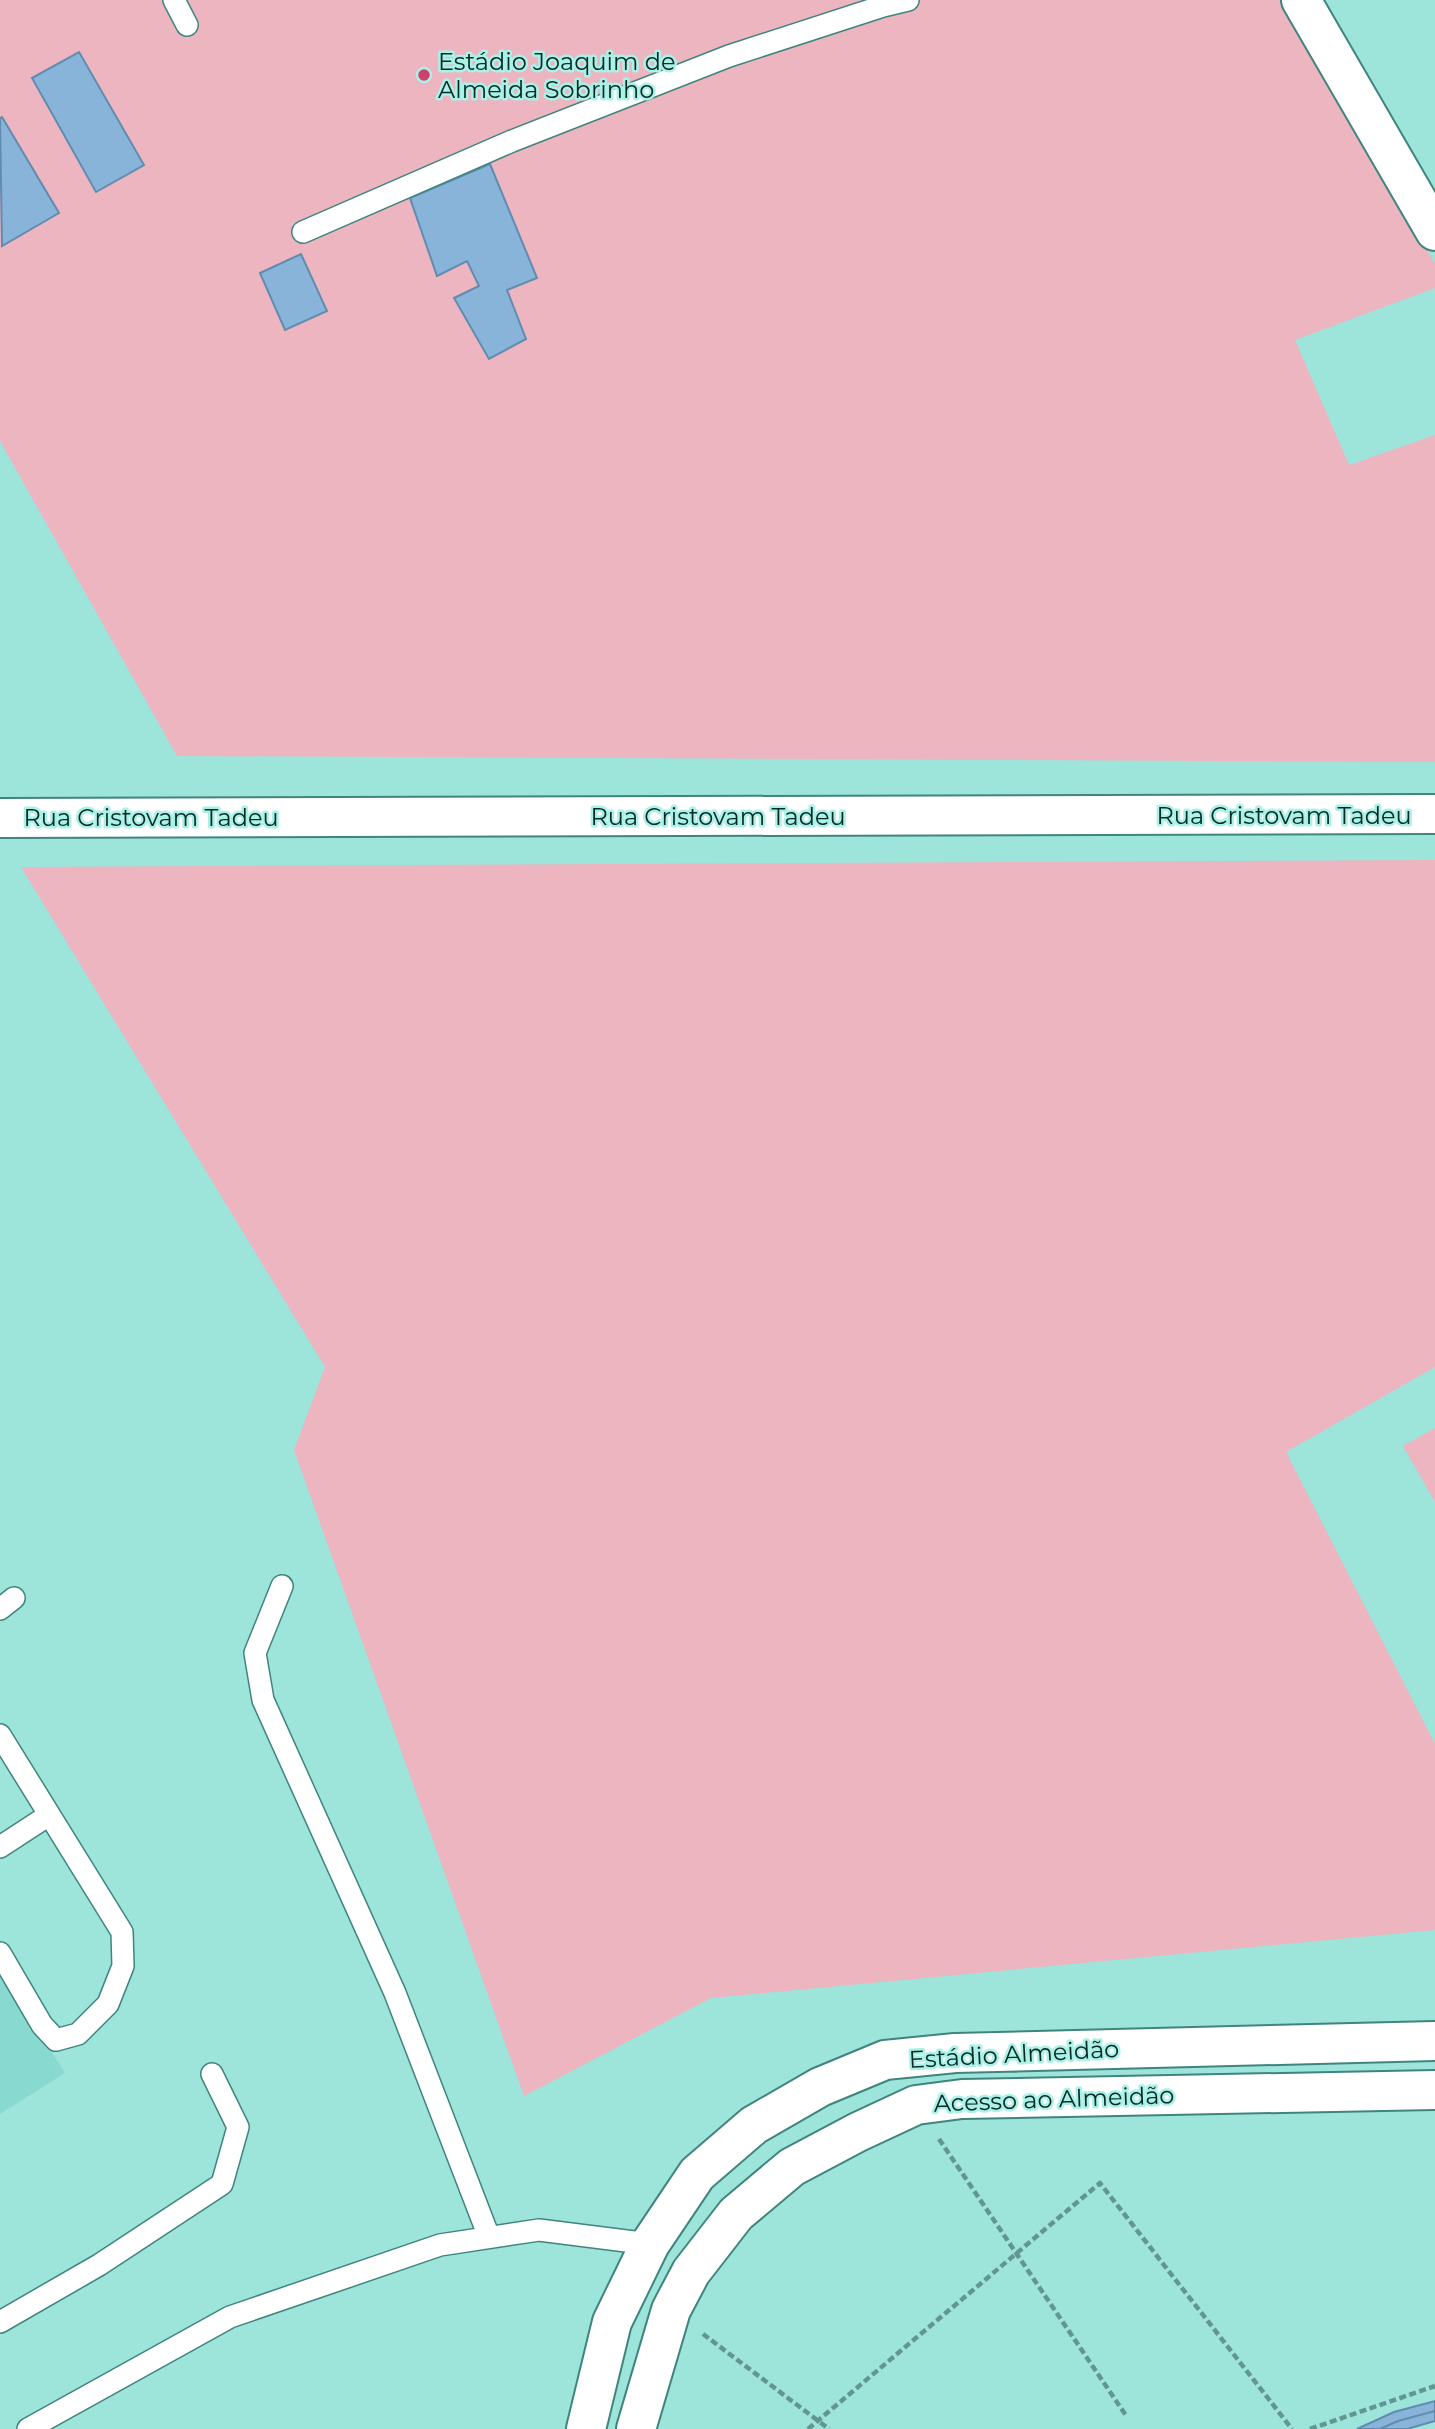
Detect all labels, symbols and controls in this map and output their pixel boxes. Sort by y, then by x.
place label: Estádio Joaquim de Almeida Sobrinho [438,47,676,104]
marker: Estádio Joaquim de Almeida Sobrinho [416,67,432,83]
street label: Rua Cristovam Tadeu [1156,801,1412,830]
street label: Rua Cristovam Tadeu [590,802,846,831]
street label: Rua Cristovam Tadeu [23,803,279,832]
street label: Estádio Almeidão [908,2034,1120,2074]
street label: Acesso ao Almeidão [933,2080,1175,2118]

